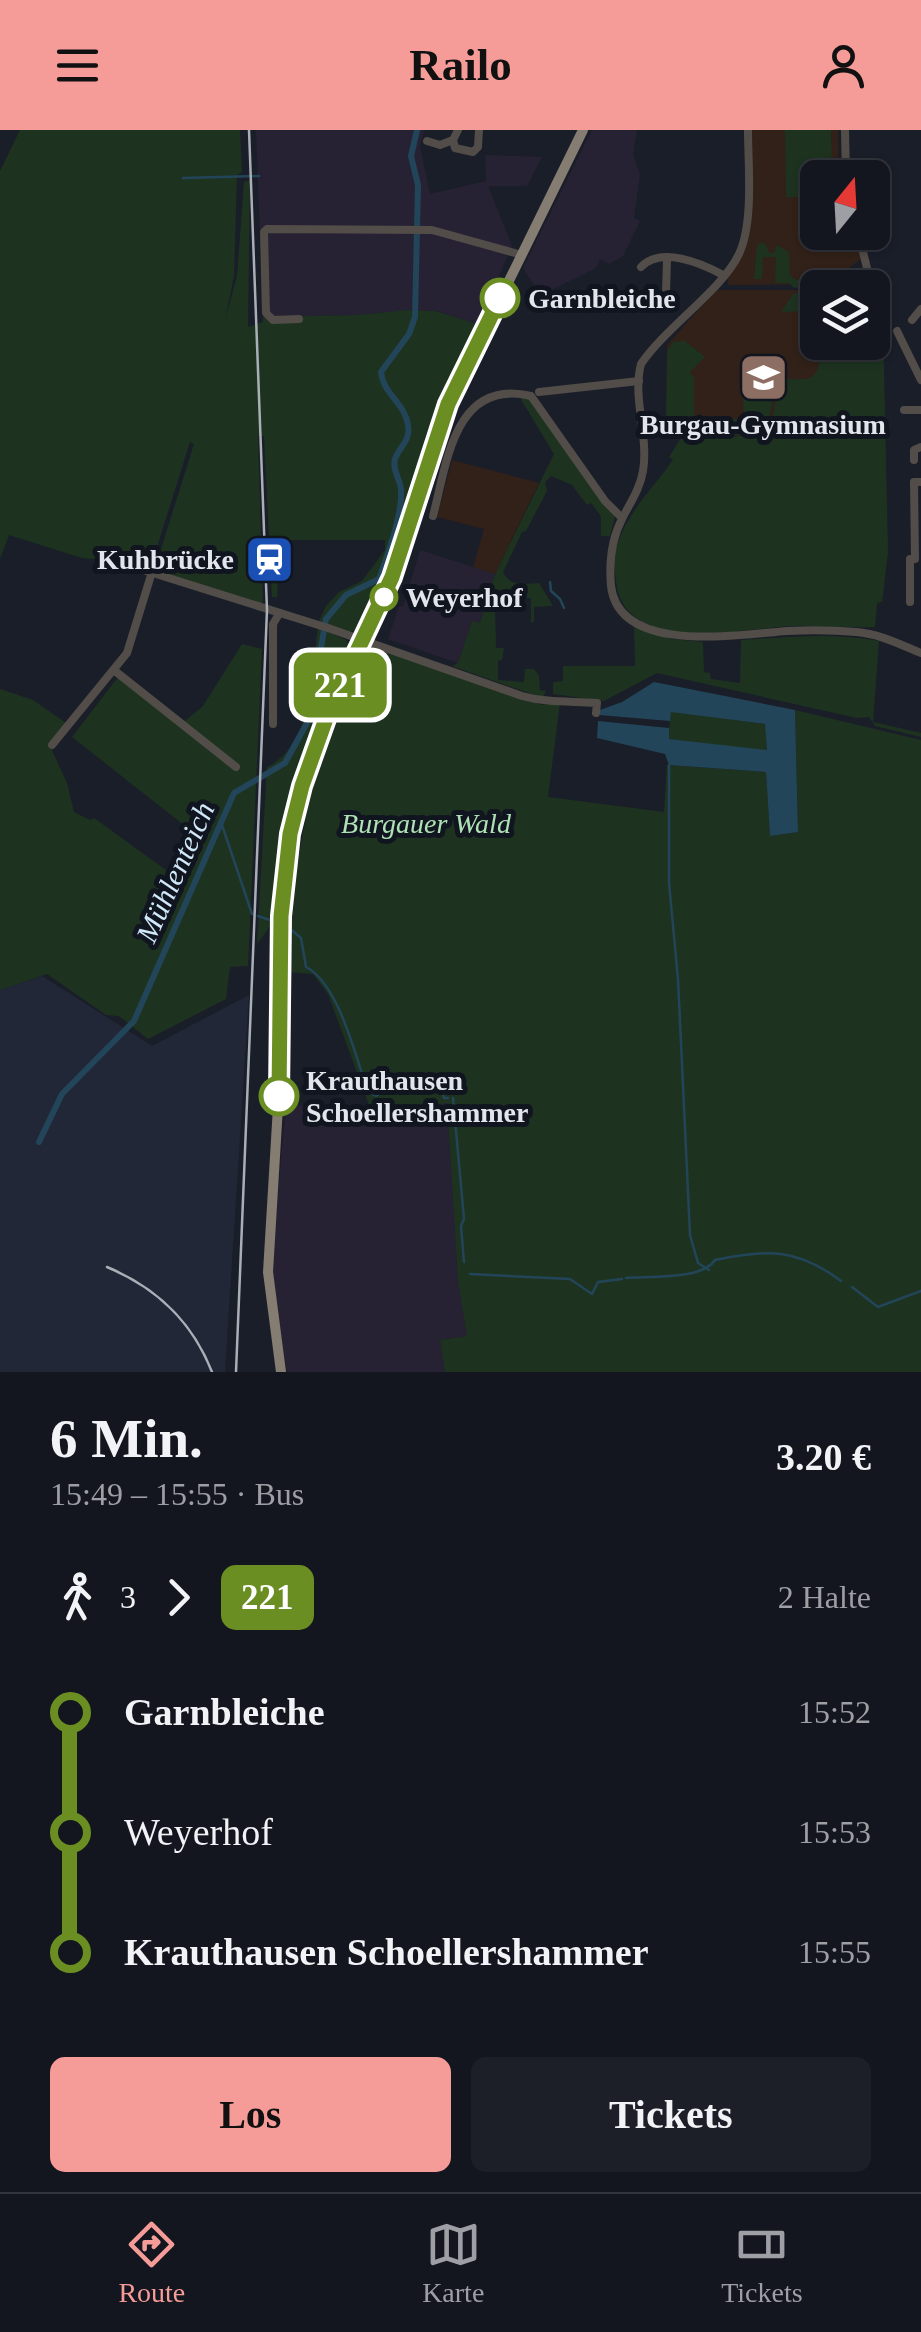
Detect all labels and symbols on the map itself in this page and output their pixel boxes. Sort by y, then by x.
north arrow [800,160,890,250]
marker: Garnbleiche [481,279,519,317]
place label: Garnbleiche [528,283,676,314]
school or university icon: Burgau-Gymnasium [737,351,789,403]
place label: Burgau-Gymnasium [640,409,886,440]
station icon: Kuhbrücke [243,533,295,585]
place label: Kuhbrücke [97,544,234,575]
place label: Weyerhof [406,582,523,613]
marker: Weyerhof [371,584,397,610]
line badge: 221 [282,652,398,718]
water label: Mühlenteich [129,797,221,948]
park label: Burgauer Wald [341,808,512,839]
place label: Krauthausen Schoellershammer [306,1065,528,1128]
marker: Krauthausen Schoellershammer [260,1077,298,1115]

